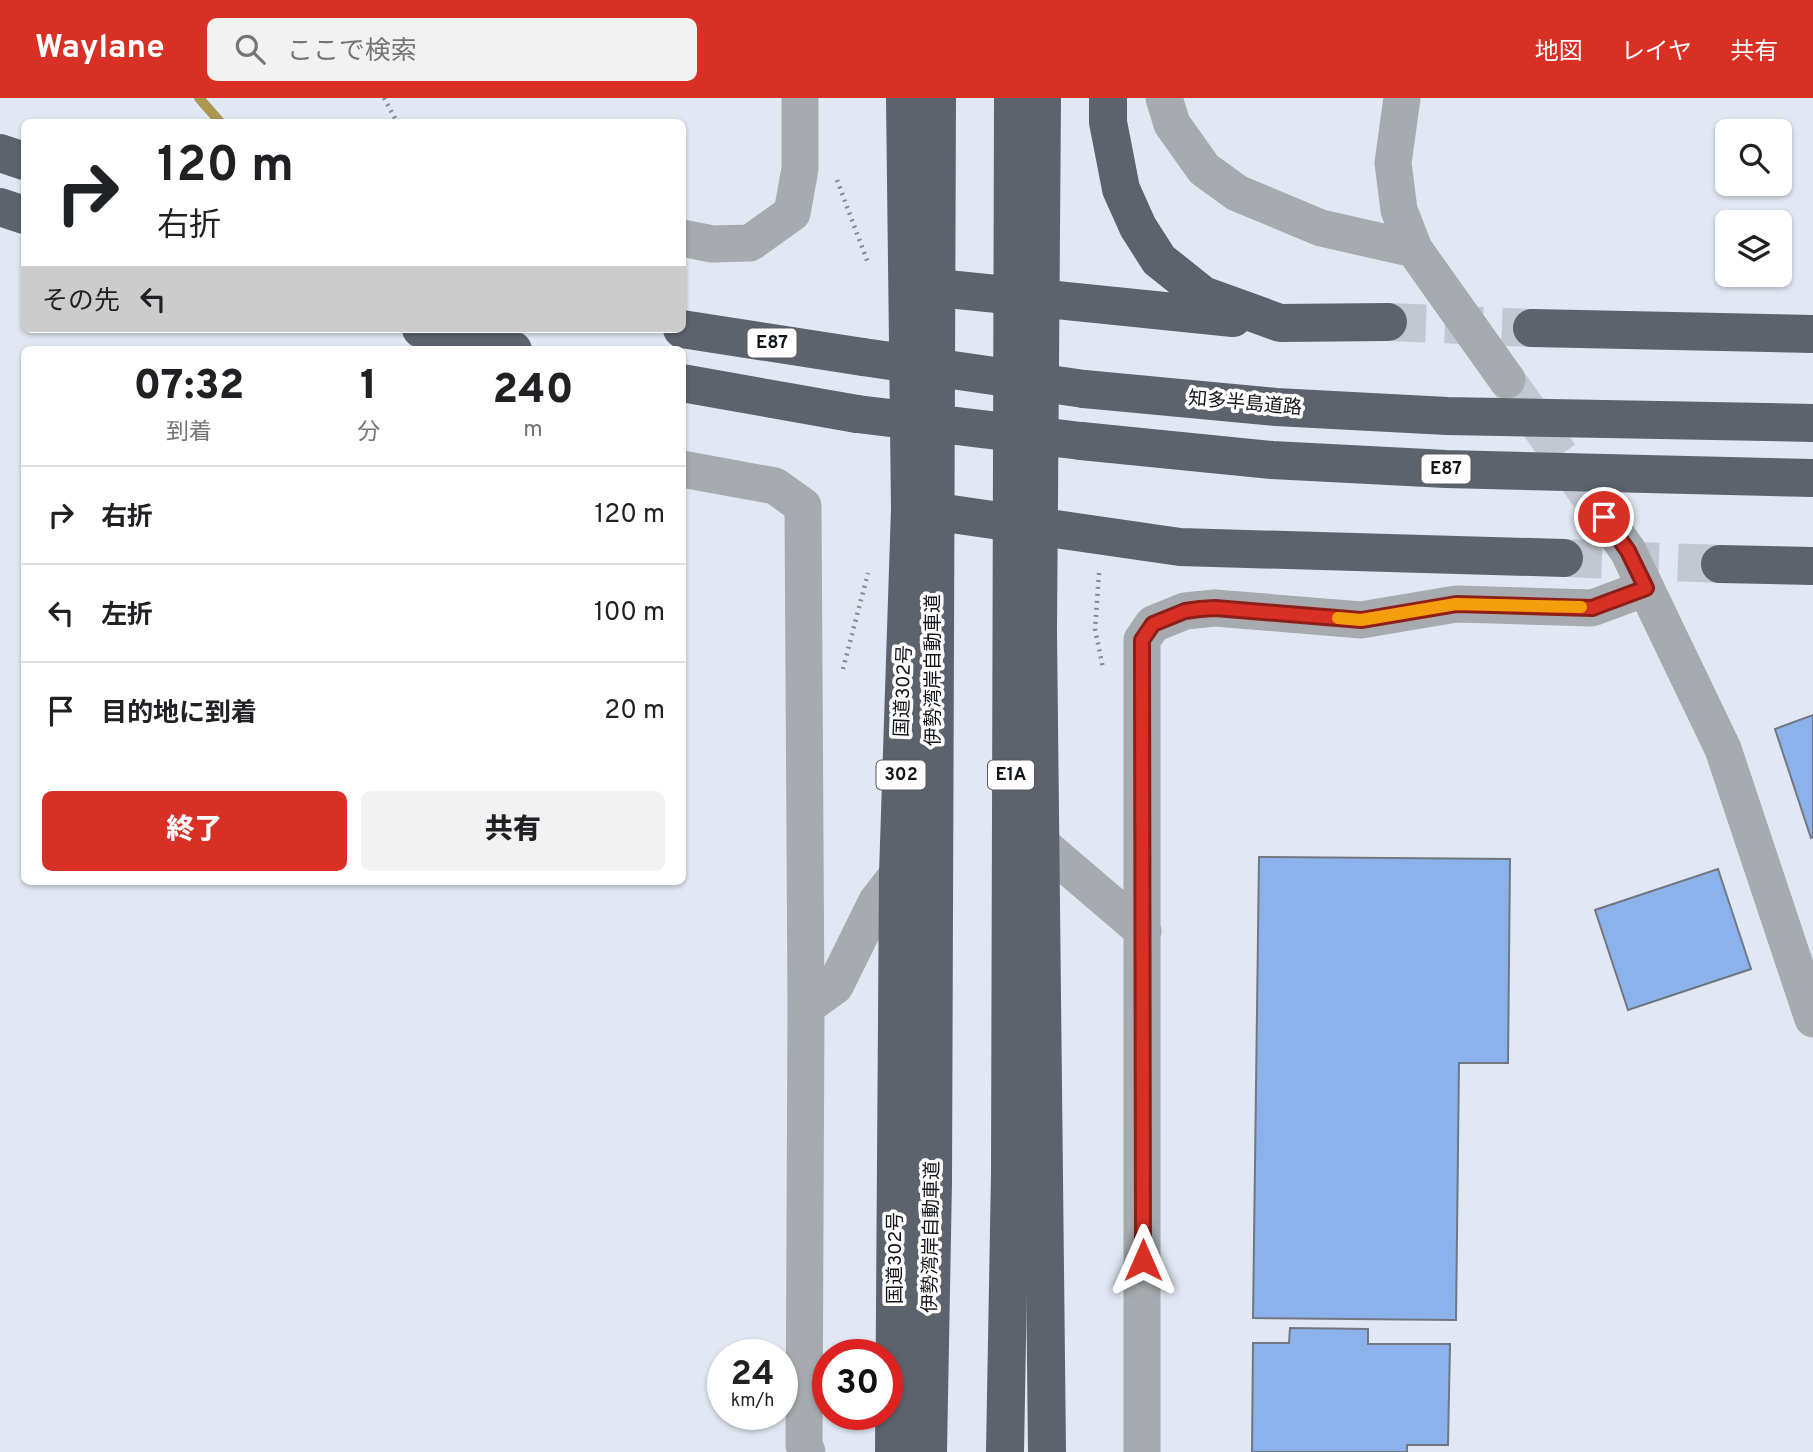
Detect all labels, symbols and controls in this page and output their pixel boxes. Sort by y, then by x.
search box [207,18,697,81]
text: Waylane [35,28,165,70]
icon: search [231,30,269,68]
text: ここで検索 [287,36,417,69]
text: 地図 [1535,38,1583,68]
text: レイヤ [1621,38,1692,68]
text: 共有 [1730,38,1778,68]
map controls [1715,119,1792,287]
button: search [1715,119,1792,196]
text: 120 m [157,137,294,199]
icon: right [42,147,133,238]
text: 右折 [157,207,221,247]
button: layers [1715,210,1792,287]
icon: left [134,280,172,318]
text: その先 [42,286,120,319]
road number: E87 [748,328,796,358]
text: 07:32 [134,361,245,414]
text: 1 [360,361,377,414]
text: 240 [493,365,574,418]
street label: 知多半島道路 [1187,387,1303,421]
text: m [523,416,543,445]
text: 到着 [166,419,212,448]
text: 分 [357,419,380,448]
road number: E87 [1422,454,1470,484]
pin [1574,487,1634,547]
icon: right [42,496,80,534]
icon: arrive [1585,498,1623,536]
text: 120 m [595,499,665,532]
text: 右折 [101,502,153,535]
icon: left [42,594,80,632]
street label: 伊勢湾岸自動車道 [922,594,946,746]
text: 100 m [594,597,665,630]
text: 左折 [101,600,153,633]
street label: 国道302号 [890,645,918,737]
icon: arrive [42,692,80,730]
text: 20 m [604,695,665,728]
text: 目的地に到着 [101,698,257,731]
road number: 302 [876,760,926,790]
road number: E1A [988,760,1034,790]
button: 終了 [42,791,347,871]
button: 共有 [361,791,665,871]
street label: 伊勢湾岸自動車道 [919,1161,945,1313]
street label: 国道302号 [884,1212,908,1304]
position arrow [1106,1223,1180,1297]
speed limit sign: 30 [812,1339,903,1430]
text: 24 [731,1353,774,1397]
text: km/h [731,1390,774,1413]

